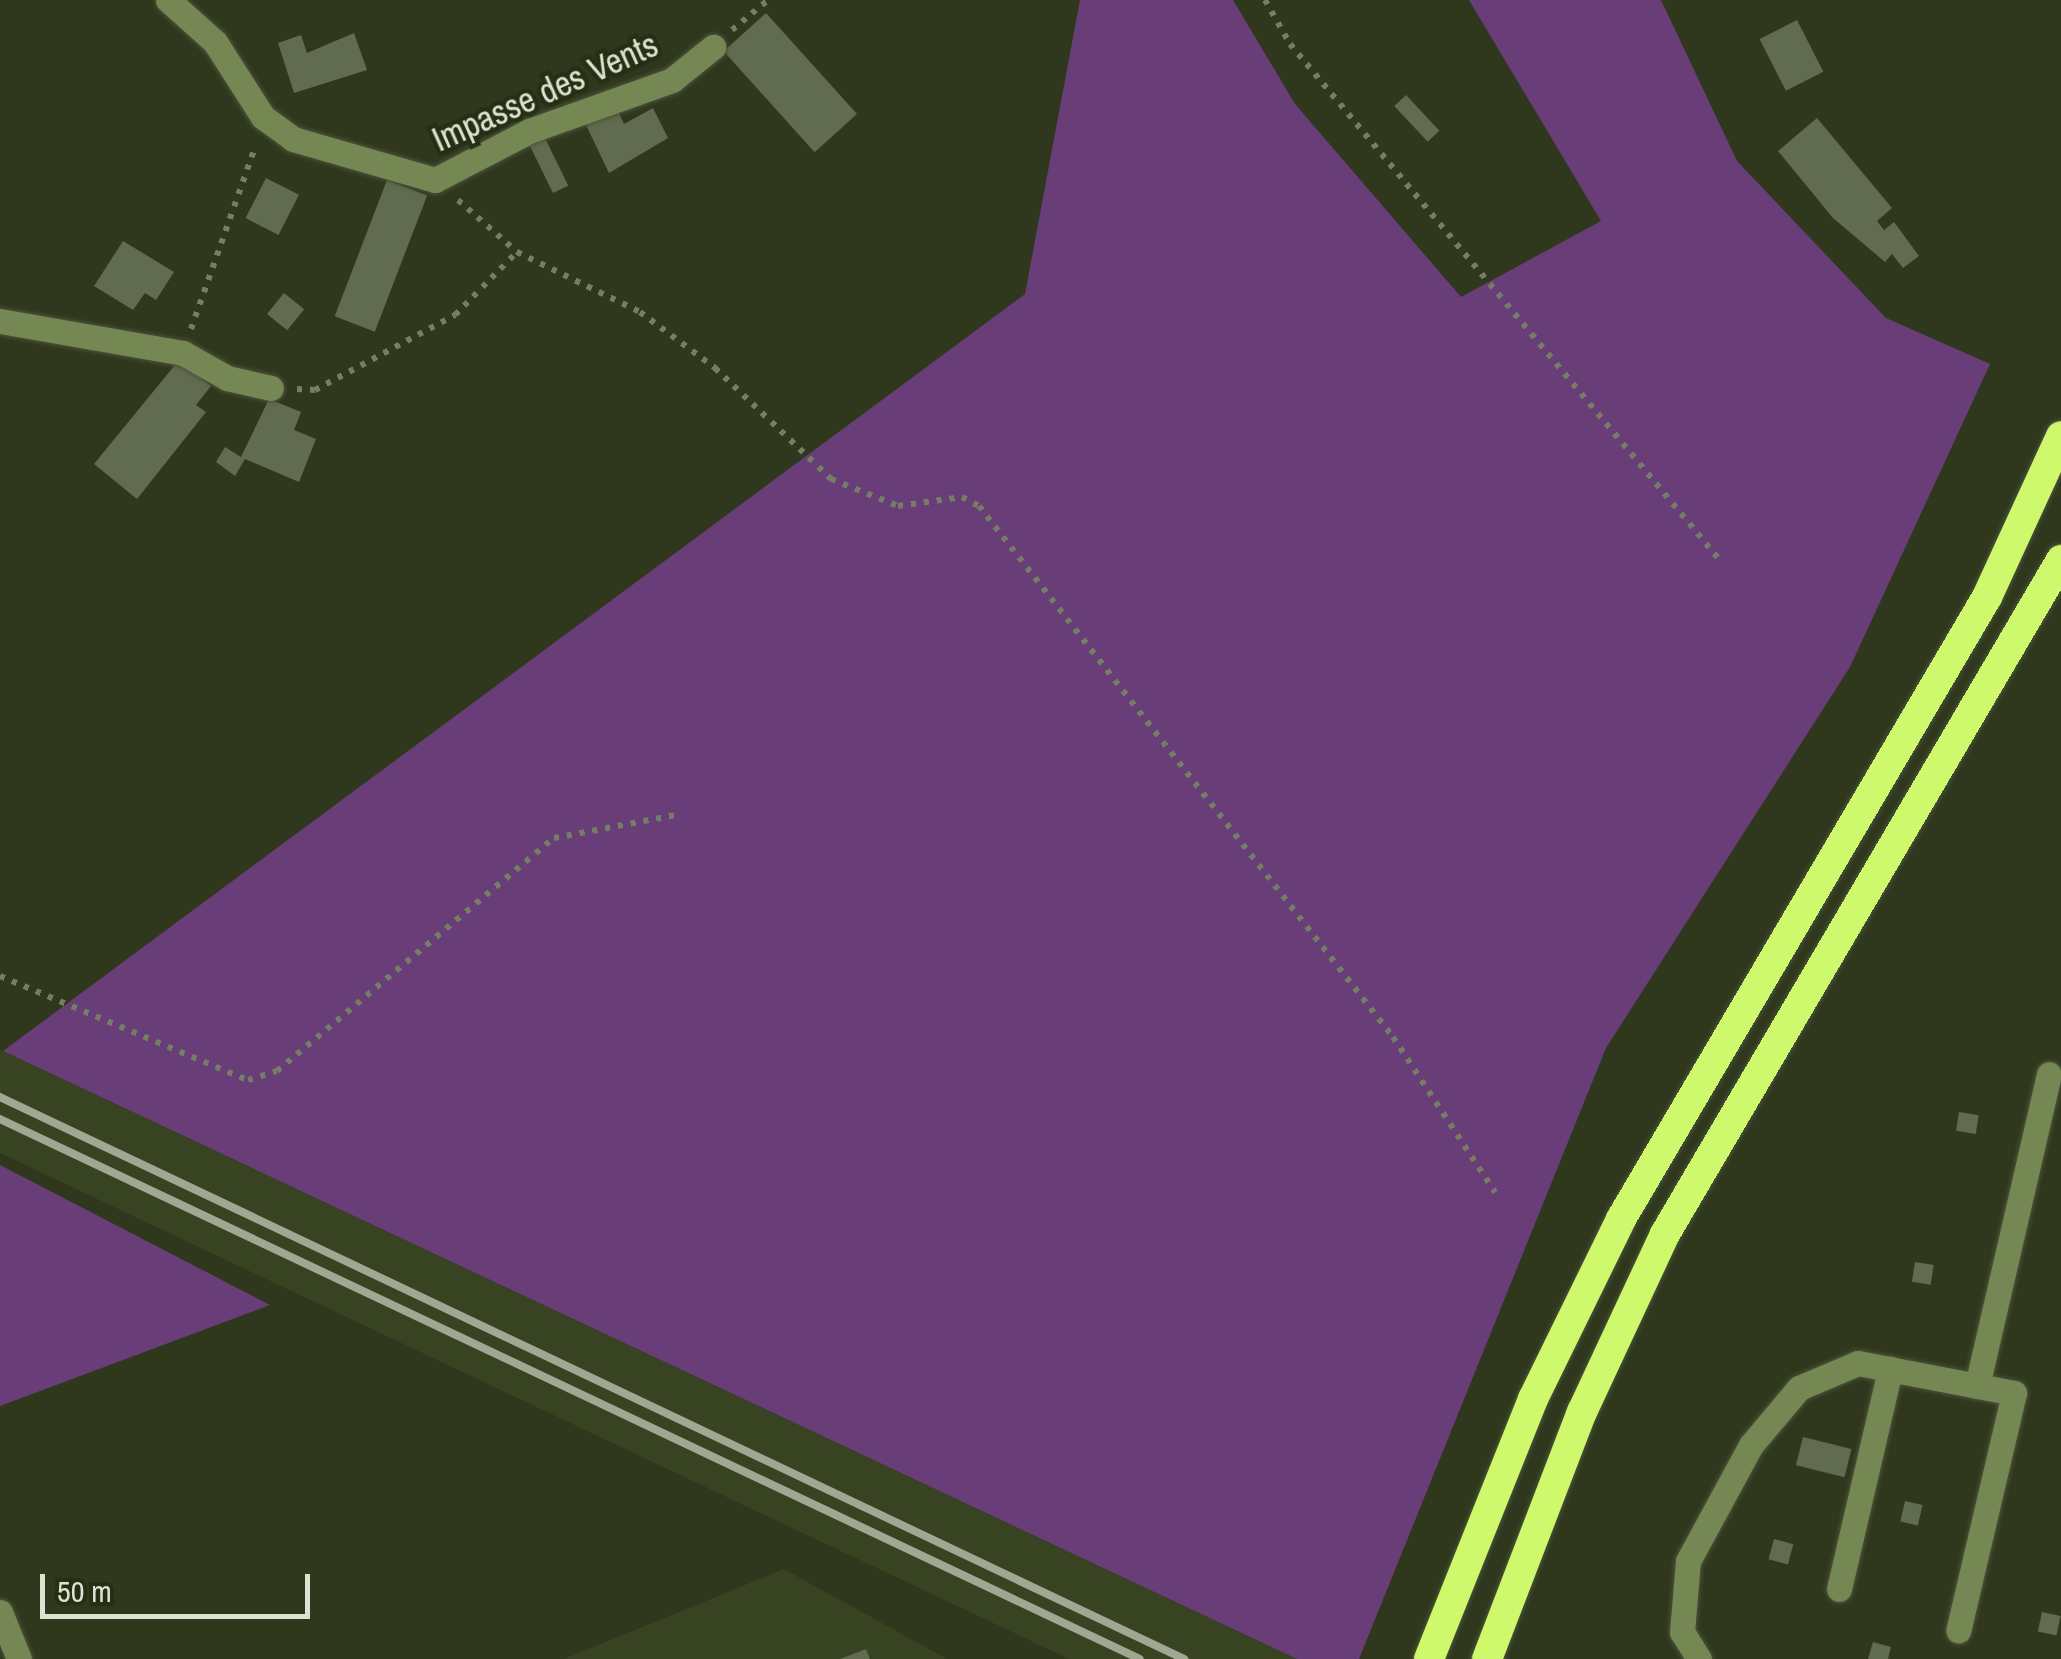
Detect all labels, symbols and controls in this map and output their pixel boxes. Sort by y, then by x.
street label: Impasse des Vents [426,23,664,161]
scale bar [45,1554,315,1616]
text: 50 m [57,1571,112,1611]

